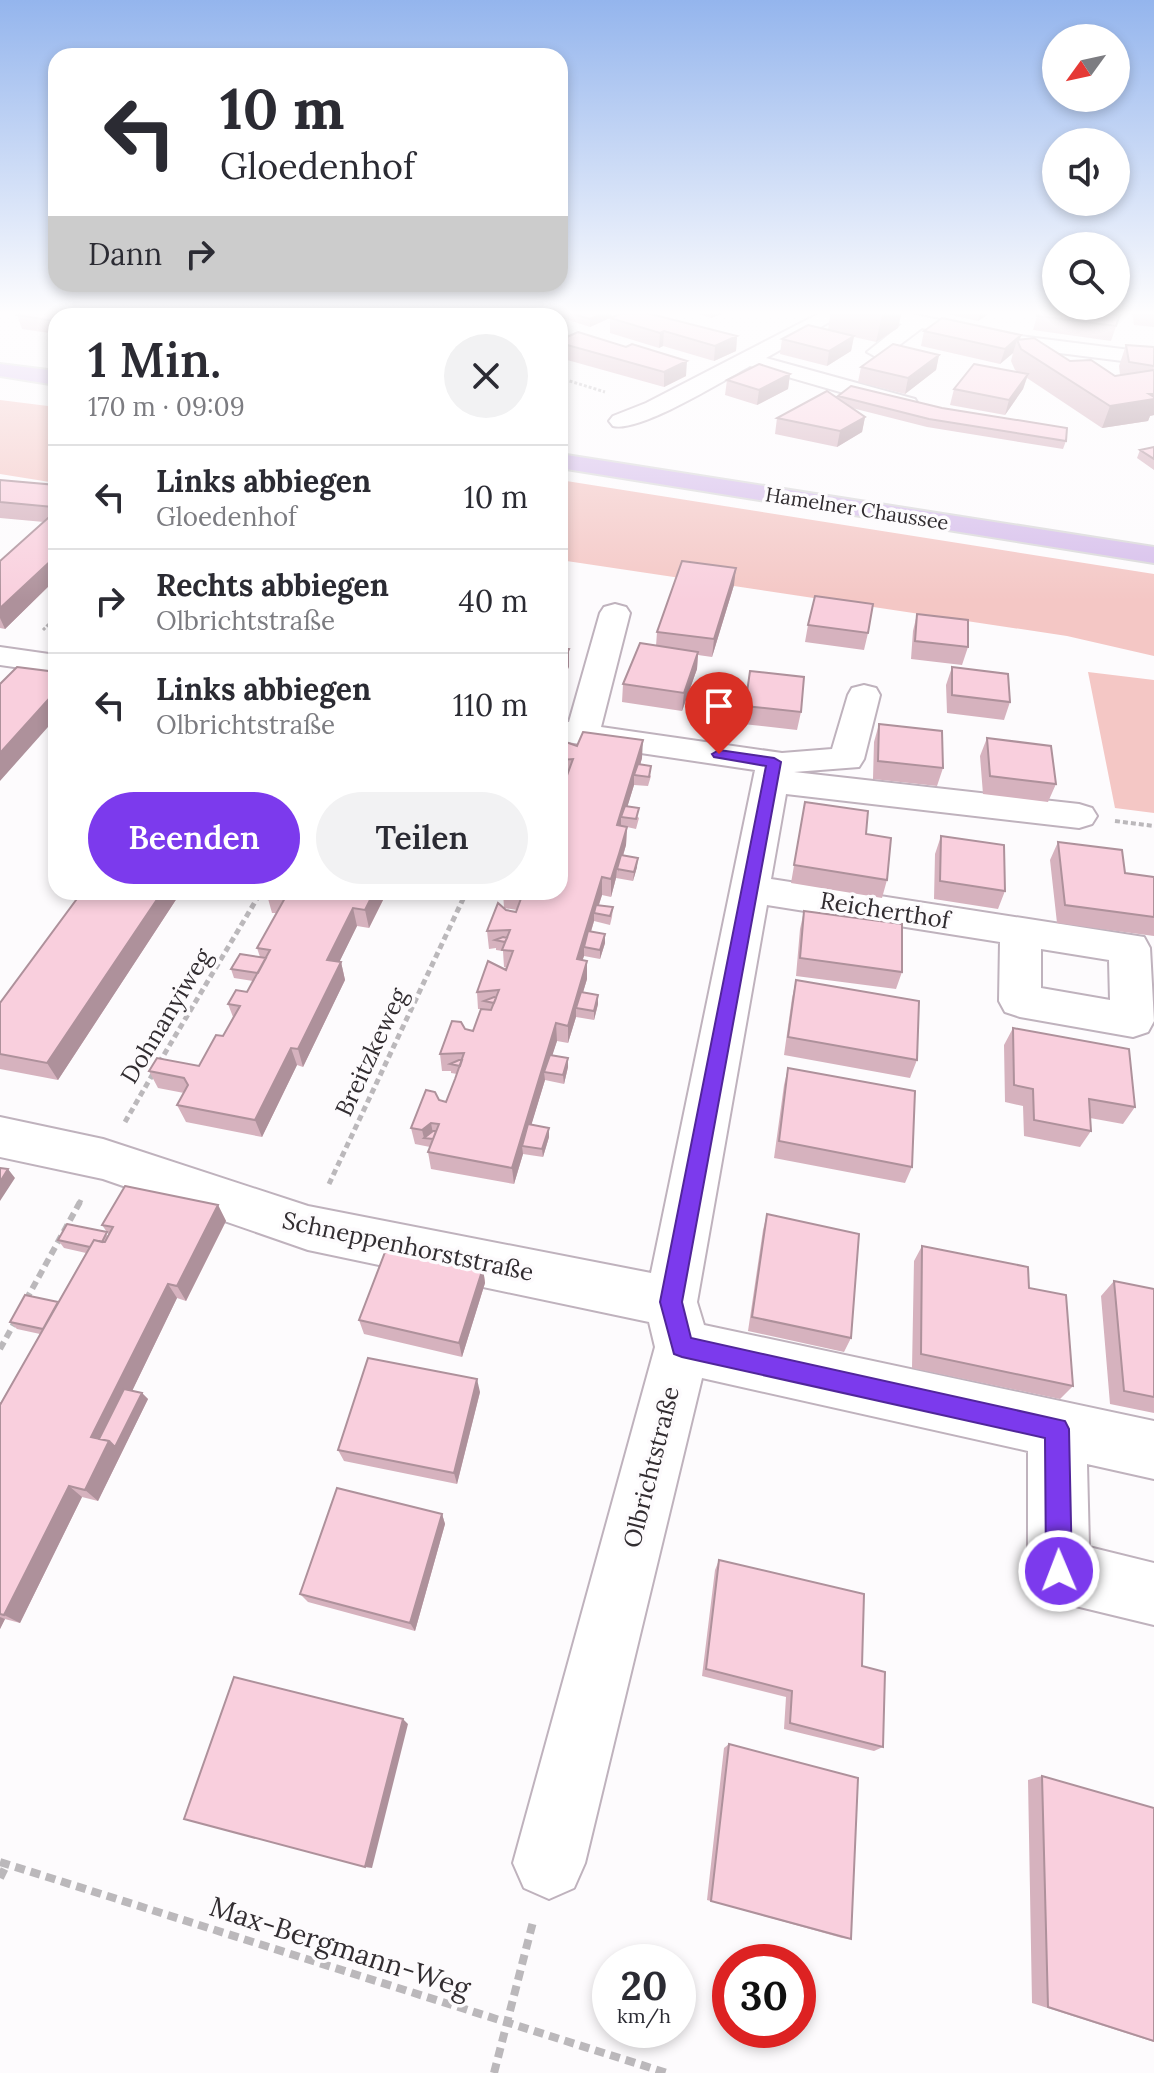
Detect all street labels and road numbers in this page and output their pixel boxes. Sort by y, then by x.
street label: Hamelner Chaussee [764,481,950,535]
street label: Reicherthof [818,884,954,936]
street label: Dohnanyiweg [114,942,219,1089]
street label: Breitzkeweg [328,982,414,1121]
street label: Schneppenhorststraße [280,1204,536,1288]
street label: Olbrichtstraße [616,1383,686,1551]
street label: Max-Bergmann-Weg [205,1888,475,2006]

